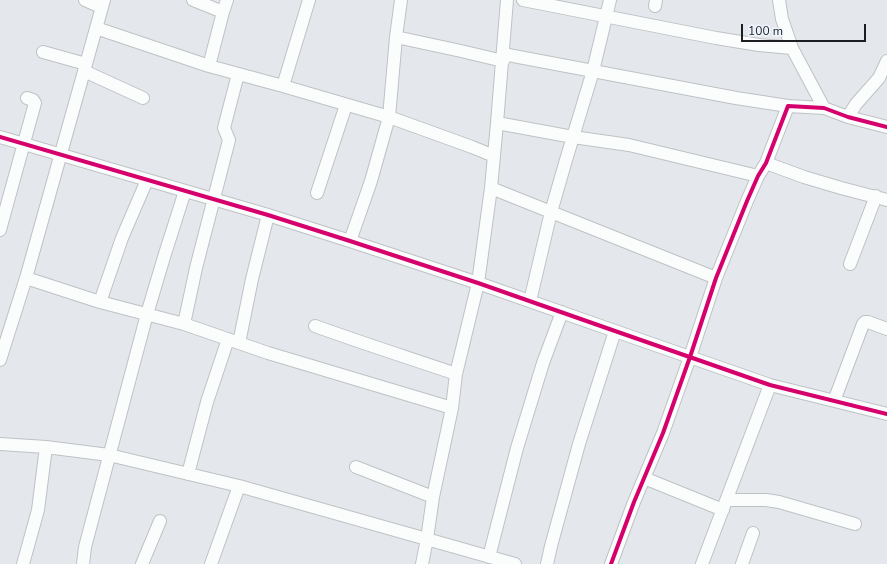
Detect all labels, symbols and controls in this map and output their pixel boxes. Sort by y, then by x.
scale bar [743,16,868,42]
text: 100 m [748,23,783,39]

